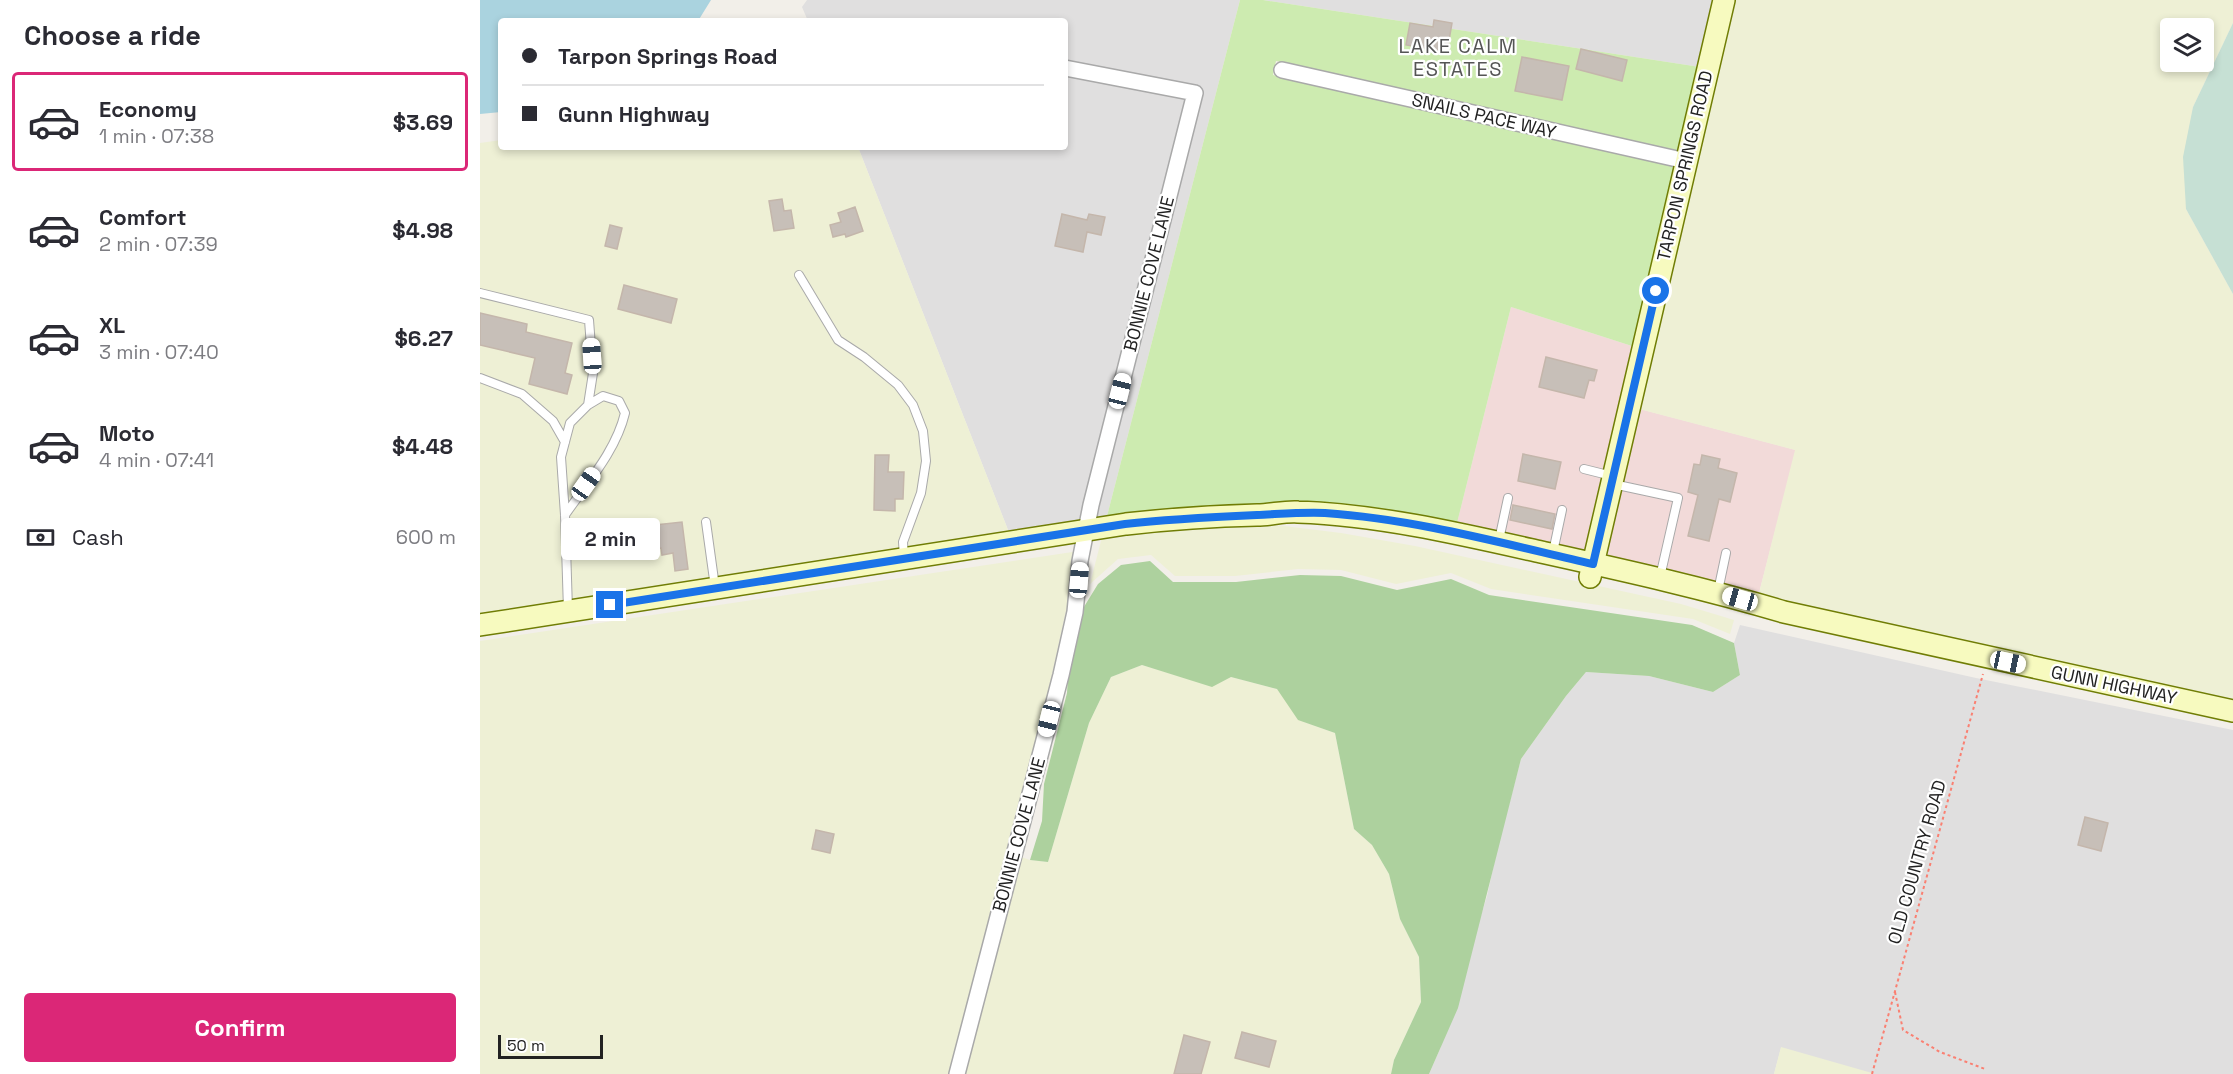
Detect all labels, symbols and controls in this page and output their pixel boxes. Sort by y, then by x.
text: Choose a ride [24,18,201,53]
map controls [2160,18,2214,72]
button: layers [2160,18,2214,72]
district label: LAKE CALM ESTATES [1398,33,1518,82]
text: Tarpon Springs Road [558,42,778,70]
street label: TARPON SPRINGS ROAD [1651,68,1718,263]
street label: SNAILS PACE WAY [1410,88,1559,143]
icon: car [27,95,81,149]
text: Economy [99,95,197,123]
text: Gunn Highway [558,100,710,128]
text: $3.69 [393,108,453,136]
text: 1 min · 07:38 [99,123,214,149]
street label: BONNIE COVE LANE [1118,194,1179,354]
icon: car [27,203,81,257]
text: Comfort [99,203,187,231]
text: $4.98 [392,216,453,244]
text: 2 min · 07:39 [99,231,218,257]
route start [1642,277,1669,304]
icon: car [27,311,81,365]
text: XL [99,311,125,339]
text: $6.27 [395,324,453,352]
car [582,337,602,375]
text: 3 min · 07:40 [99,339,219,365]
car [1107,371,1133,411]
icon: car [27,419,81,473]
text: Moto [99,419,155,447]
text: $4.48 [392,432,453,460]
text: 4 min · 07:41 [99,447,214,473]
car [568,464,604,504]
callout: 2 min [560,518,660,560]
icon: cash [24,521,57,554]
text: Cash [72,523,124,551]
text: 600 m [396,524,456,550]
text: 2 min [585,526,636,552]
car [1068,561,1090,599]
car [1720,585,1760,613]
route end [596,591,623,618]
car [1989,649,2027,675]
street label: GUNN HIGHWAY [2049,660,2179,709]
car [1036,699,1062,739]
street label: BONNIE COVE LANE [987,755,1050,915]
street label: OLD COUNTRY ROAD [1882,777,1951,947]
button: Confirm [24,993,456,1062]
scale bar [498,1032,603,1060]
text: 50 m [507,1035,545,1056]

